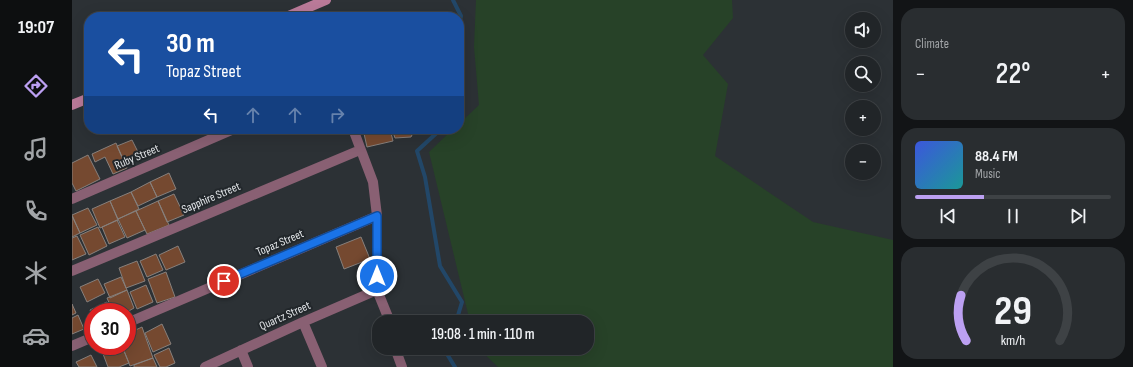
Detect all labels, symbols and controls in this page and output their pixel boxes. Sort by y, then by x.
map controls [845,12,881,180]
button: sound [845,12,881,48]
text: 19:07 [18,17,54,38]
text: 30 m [166,27,215,60]
icon: left [100,28,152,80]
text: Climate [915,36,949,52]
button: search [845,56,881,92]
text: 22° [996,56,1030,92]
text: Topaz Street [166,61,241,82]
text: − [915,61,926,88]
text: + [1100,61,1111,88]
icon: directions [22,72,50,100]
button: + [845,100,881,136]
icon: left [200,104,222,126]
icon: ahead [242,104,264,126]
icon: ahead [284,104,306,126]
icon: right [326,104,348,126]
icon: music [22,135,50,163]
street label: Ruby Street [112,141,162,173]
button: − [845,144,881,180]
text: 88.4 FM [975,147,1018,166]
text: Music [975,166,1000,182]
street label: Sapphire Street [179,179,243,217]
icon: phone [22,197,50,225]
icon: previous [937,205,959,227]
icon: pause [1002,205,1024,227]
icon: next [1067,205,1089,227]
street label: Topaz Street [254,226,306,260]
position arrow [356,255,398,297]
icon: climate [22,259,50,287]
pin [207,264,241,298]
icon: arrive [213,270,235,292]
text: 29 [994,287,1032,336]
street label: Quartz Street [257,298,313,334]
speed limit sign: 30 [84,303,136,355]
icon: car [22,322,50,350]
text: 19:08 · 1 min · 110 m [431,325,535,344]
text: km/h [1001,332,1025,349]

